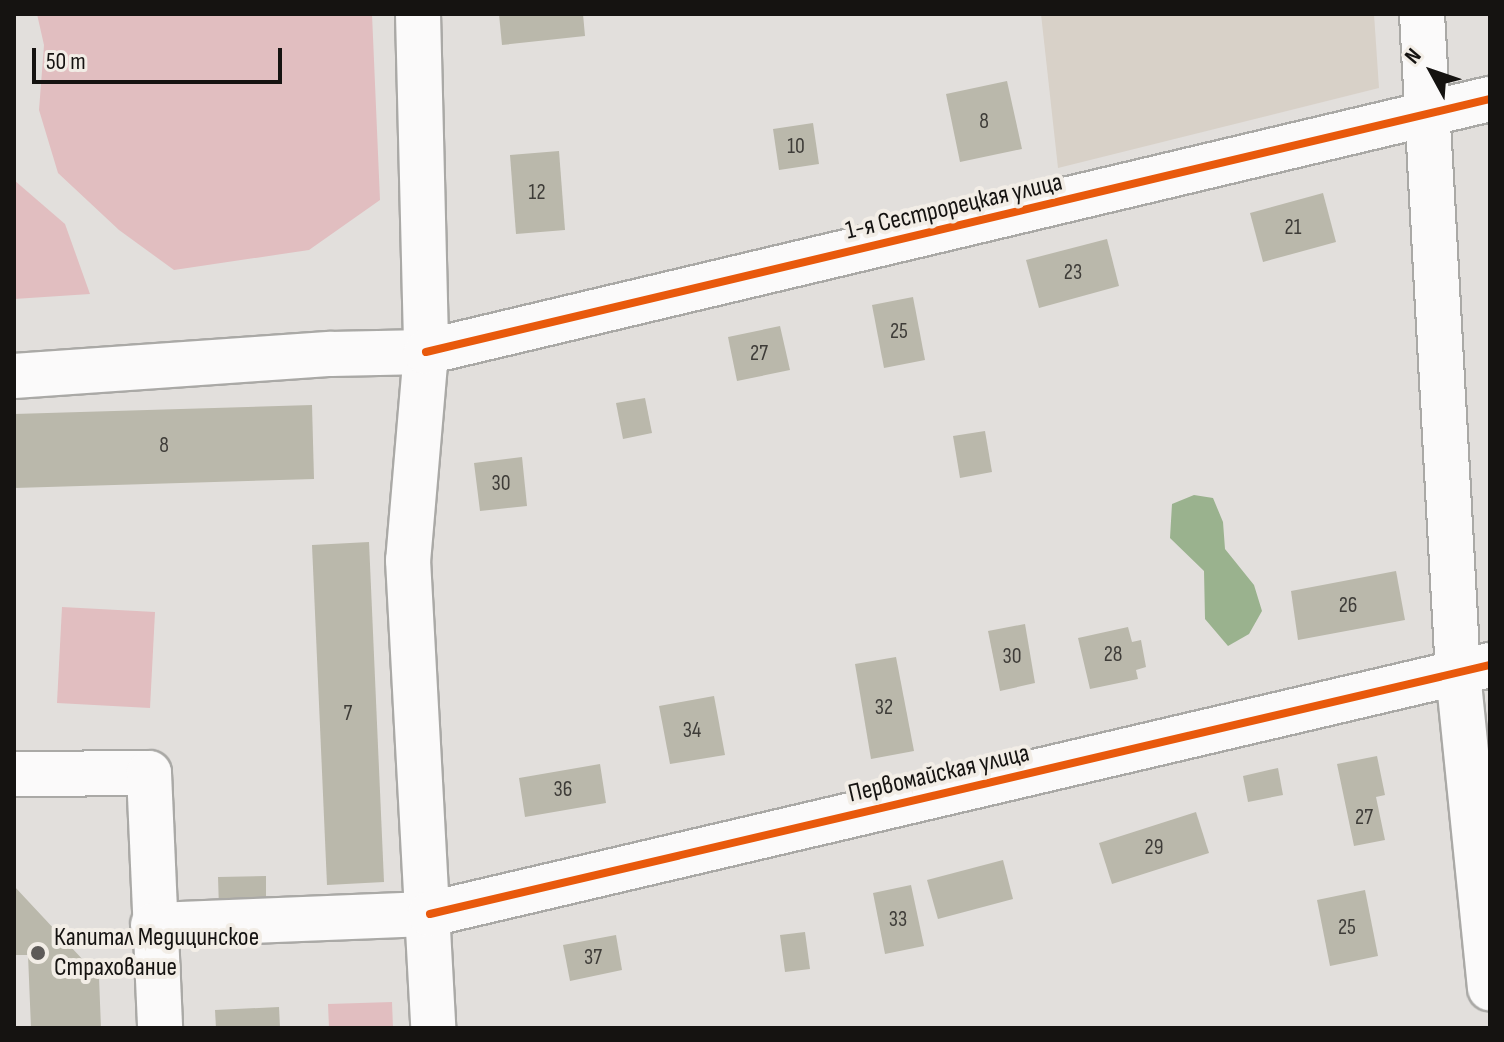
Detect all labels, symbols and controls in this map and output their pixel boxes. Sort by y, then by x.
scale bar [36,32,286,82]
north arrow [1392,32,1472,112]
text: N [1399,43,1427,69]
text: 50 m [46,47,86,76]
house number: 8 [979,109,989,135]
house number: 10 [787,134,805,160]
street label: 1-я Сестрорецкая улица [843,167,1065,247]
house number: 12 [528,180,546,206]
house number: 21 [1285,215,1301,241]
house number: 23 [1064,260,1082,286]
house number: 25 [890,319,908,345]
house number: 27 [750,341,768,367]
house number: 8 [159,433,169,459]
house number: 30 [491,471,511,497]
house number: 26 [1339,593,1357,619]
house number: 28 [1104,642,1122,668]
house number: 30 [1002,644,1022,670]
house number: 32 [875,695,893,721]
house number: 7 [344,701,352,727]
house number: 34 [683,718,701,744]
street label: Первомайская улица [845,738,1033,810]
house number: 36 [554,777,572,803]
house number: 27 [1355,805,1373,831]
house number: 29 [1145,835,1163,861]
house number: 33 [889,907,907,933]
house number: 25 [1338,915,1356,941]
place label: Капитал Медицинское Страхование [54,922,259,984]
marker: Капитал Медицинское Страхование [29,944,47,962]
house number: 37 [584,945,602,971]

